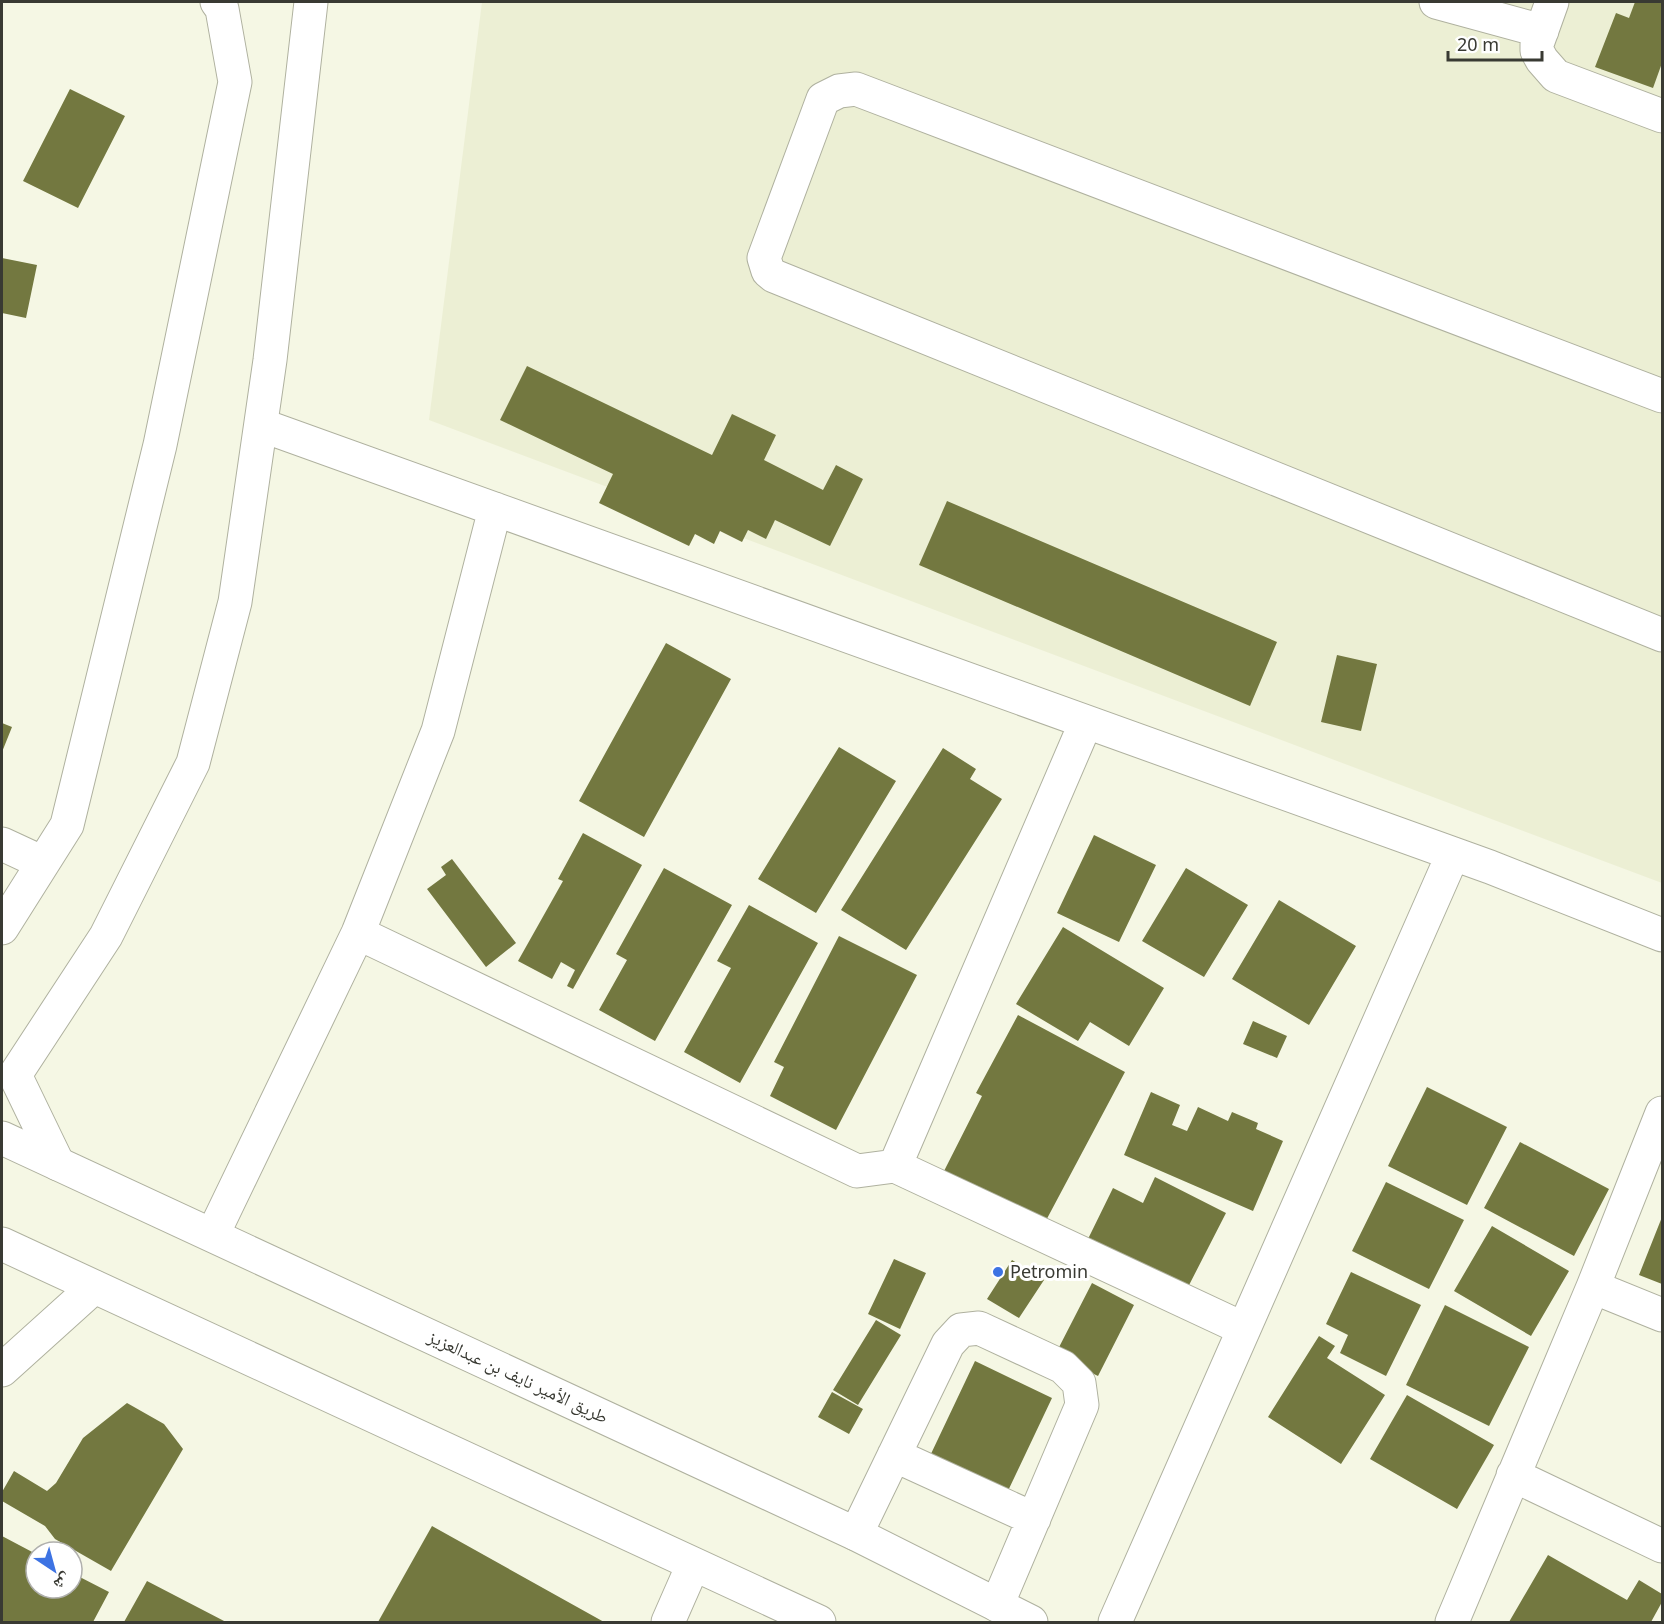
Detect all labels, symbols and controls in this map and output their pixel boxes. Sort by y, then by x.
scale bar [1448,24,1542,62]
text: 20 m [1457,32,1499,56]
place label: Petromin [1010,1259,1088,1283]
marker: Petromin [991,1265,1005,1279]
street label: طريق الأمير نايف بن عبدالعزيز [424,1323,612,1428]
north arrow [24,1540,84,1600]
text: ش [49,1568,76,1596]

